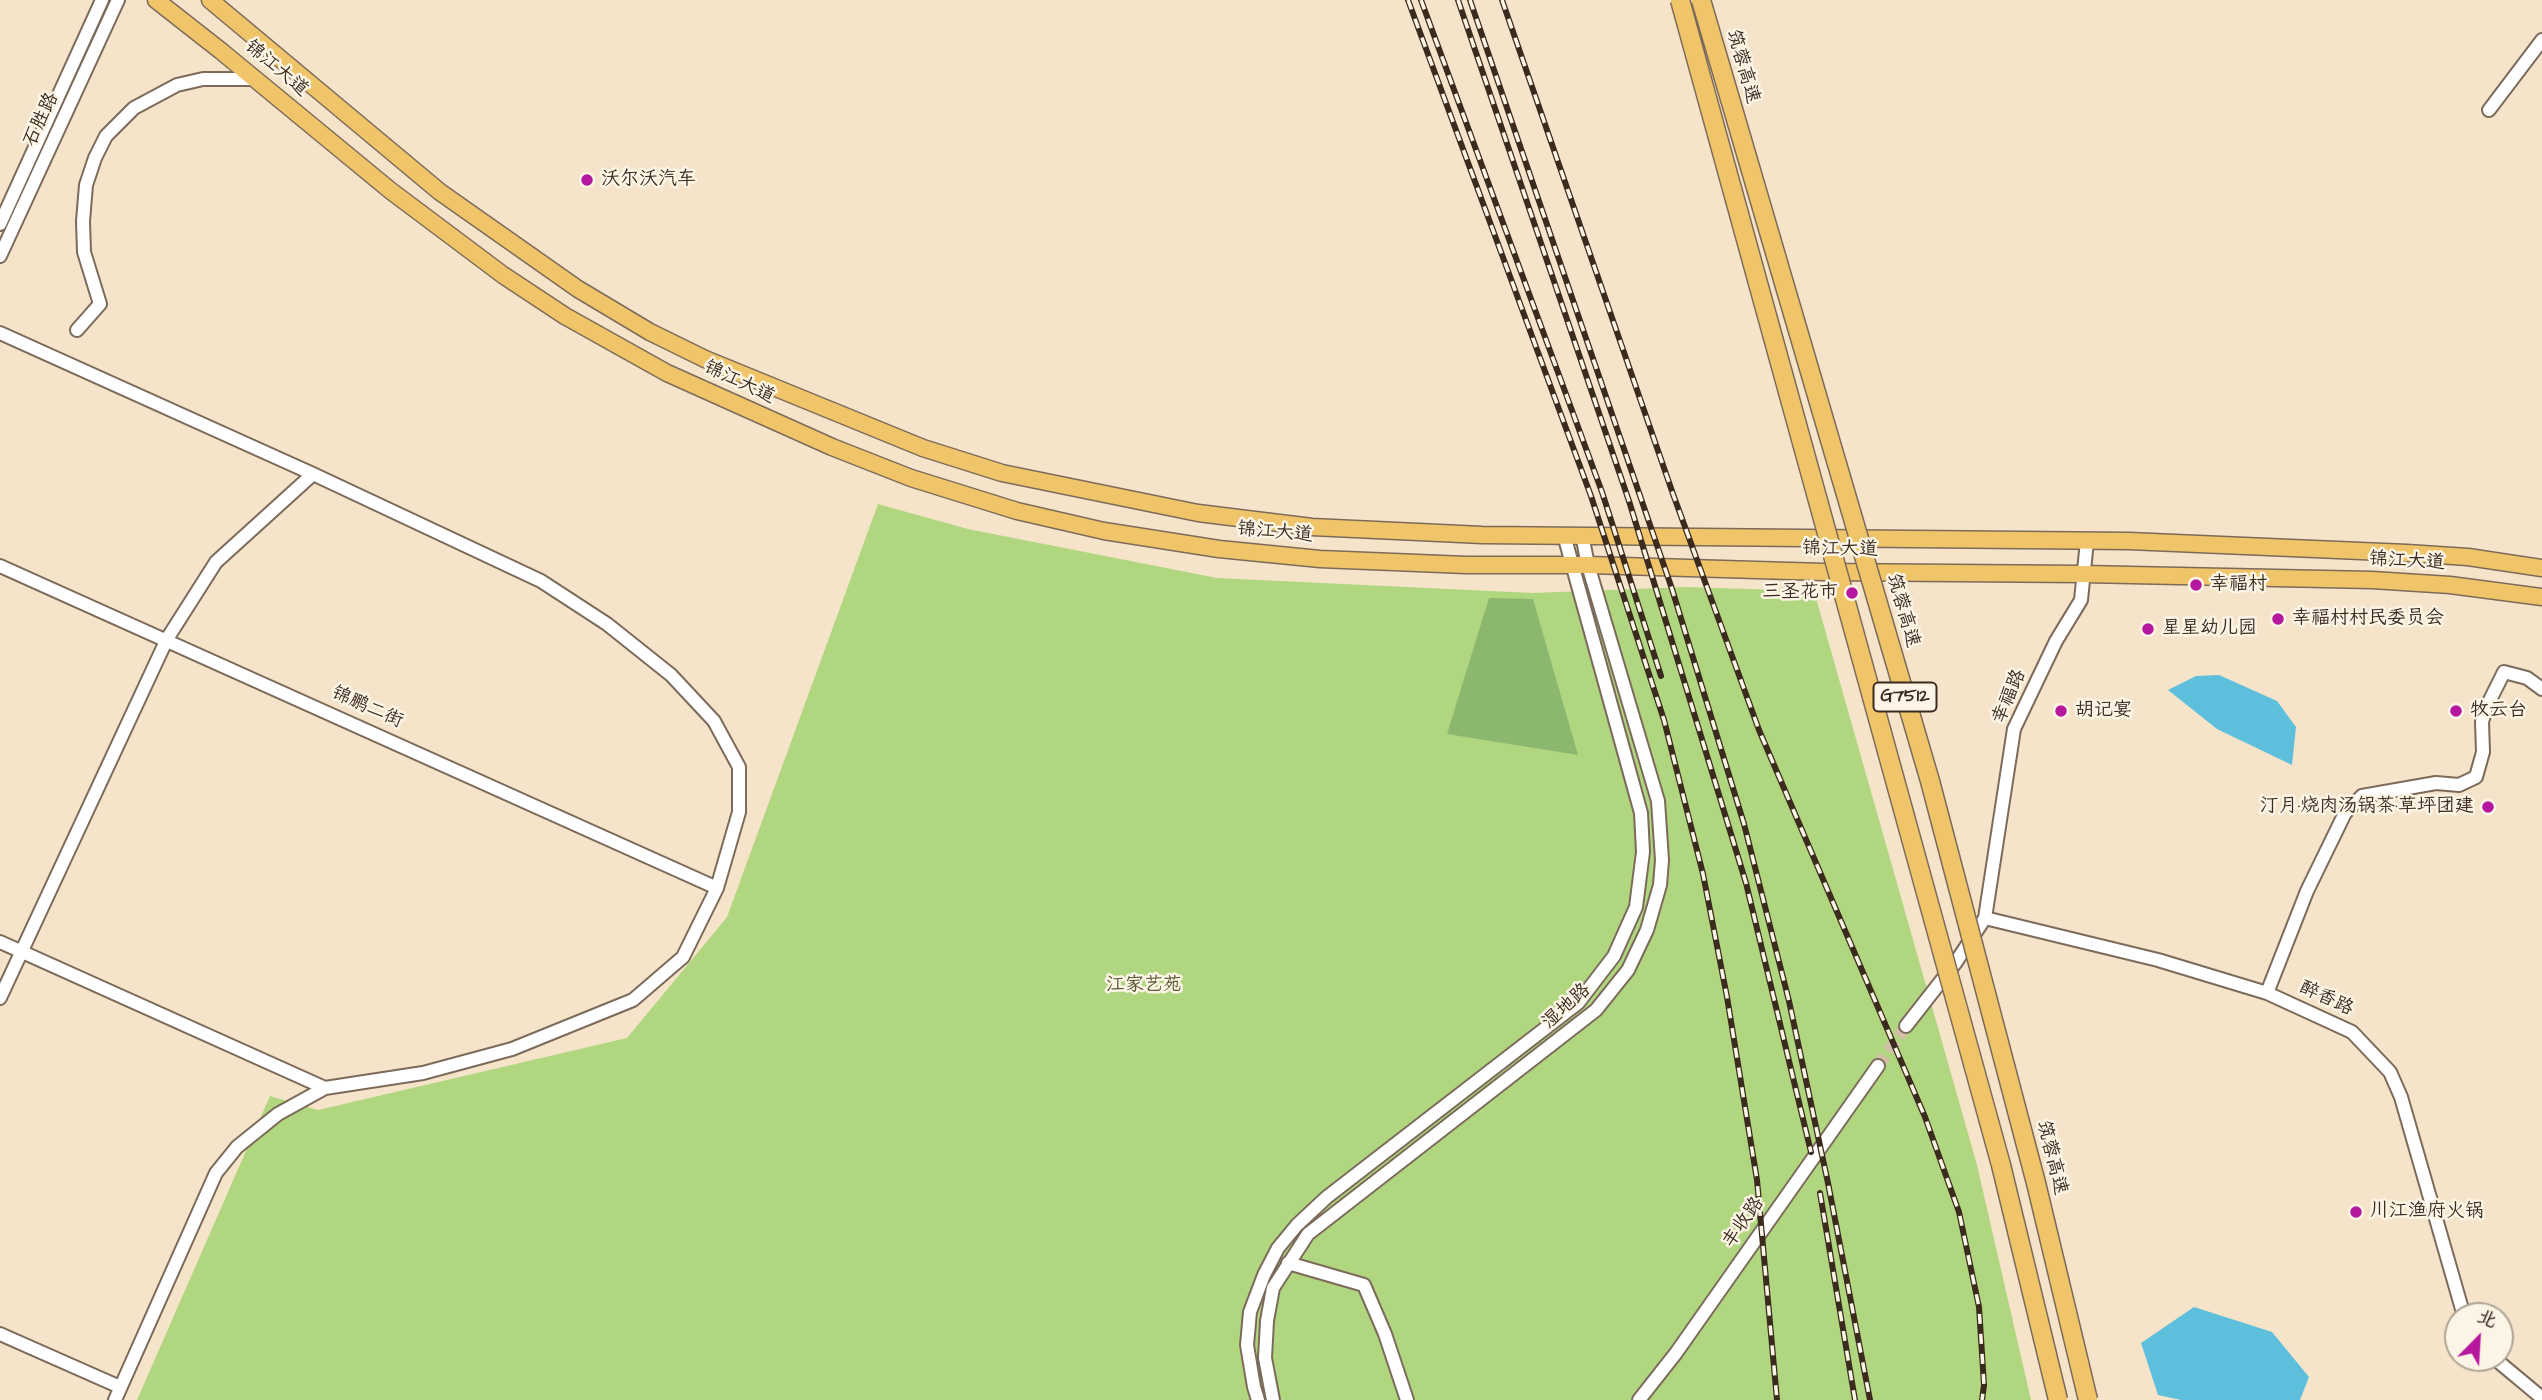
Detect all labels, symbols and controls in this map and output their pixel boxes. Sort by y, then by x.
street label: 筑蓉高速 [1721,27,1763,107]
street label: 锦江大道 [240,36,312,102]
street label: 石胜路 [20,89,64,151]
place label: 沃尔沃汽车 [601,169,696,191]
marker: 沃尔沃汽车 [579,172,595,188]
street label: 锦江大道 [700,357,778,409]
street label: 锦江大道 [1236,518,1314,548]
street label: 锦江大道 [1802,538,1878,562]
street label: 锦江大道 [2368,549,2446,575]
street label: 筑蓉高速 [1881,571,1923,651]
place label: 幸福村 [2210,574,2267,596]
marker: 幸福村 [2188,577,2204,593]
place label: 三圣花市 [1762,582,1838,604]
marker: 三圣花市 [1844,585,1860,601]
place label: 幸福村村民委员会 [2292,608,2444,630]
marker: 幸福村村民委员会 [2270,611,2286,627]
place label: 星星幼儿园 [2162,618,2257,640]
marker: 星星幼儿园 [2140,621,2156,637]
street label: 幸福路 [1988,666,2032,728]
street label: 锦鹏二街 [328,682,406,734]
road number: G7512 [1874,682,1937,712]
place label: 胡记宴 [2075,700,2132,722]
place label: 牧云台 [2470,700,2527,722]
marker: 胡记宴 [2053,703,2069,719]
marker: 牧云台 [2448,703,2464,719]
place label: 汀月·烧肉汤锅茶·草坪团建 [2260,796,2474,818]
marker: 汀月·烧肉汤锅茶·草坪团建 [2480,799,2496,815]
park label: 江家艺苑 [1106,975,1182,997]
street label: 醉香路 [2295,977,2357,1021]
street label: 湿地路 [1538,979,1596,1035]
street label: 筑蓉高速 [2031,1118,2071,1198]
street label: 丰收路 [1718,1193,1770,1253]
place label: 川江渔府火锅 [2370,1201,2484,1223]
marker: 川江渔府火锅 [2348,1204,2364,1220]
north arrow [2444,1302,2514,1372]
text: 北 [2473,1303,2501,1335]

